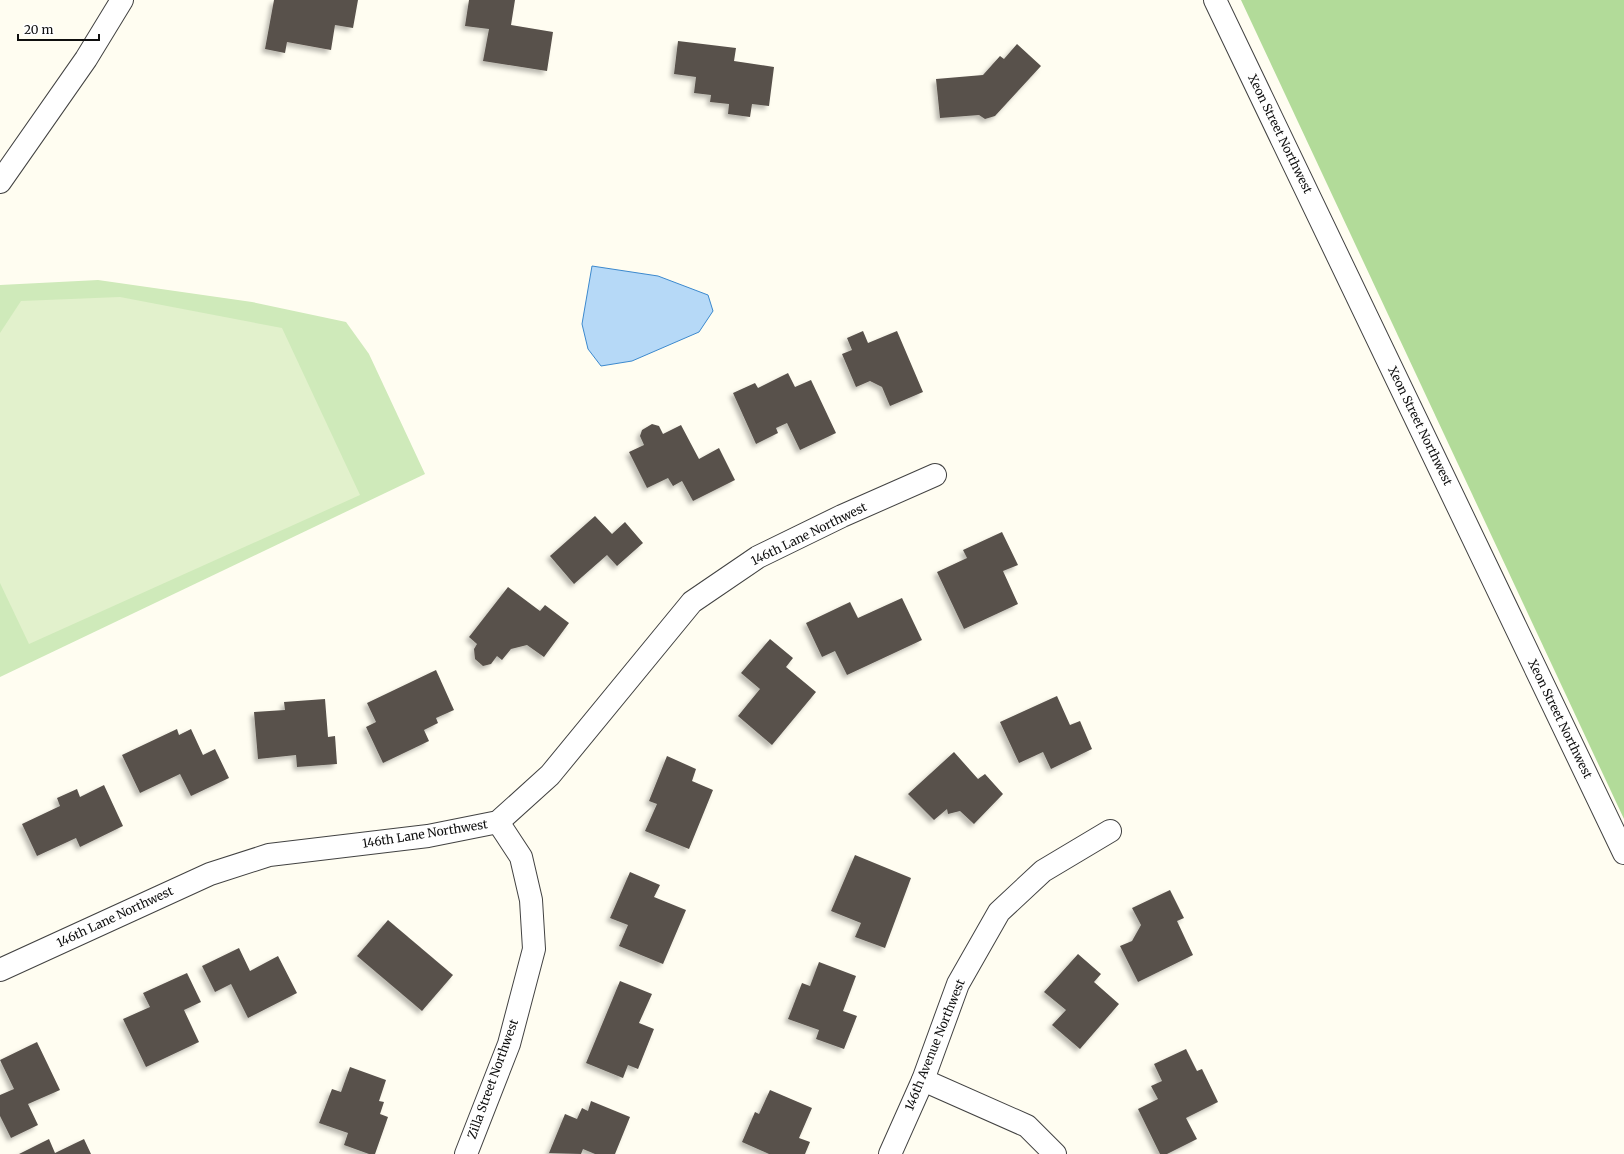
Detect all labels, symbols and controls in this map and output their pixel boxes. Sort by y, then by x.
scale bar [18,16,99,42]
text: 20 m [24,22,53,37]
street label: Xeon Street Northwest [1245,72,1316,196]
street label: Xeon Street Northwest [1385,364,1456,488]
street label: 146th Lane Northwest [749,499,869,568]
street label: Xeon Street Northwest [1525,657,1596,781]
street label: 146th Lane Northwest [361,816,489,851]
street label: 146th Lane Northwest [54,883,176,950]
street label: 146th Avenue Northwest [901,977,968,1113]
street label: Zilla Street Northwest [464,1017,521,1141]

